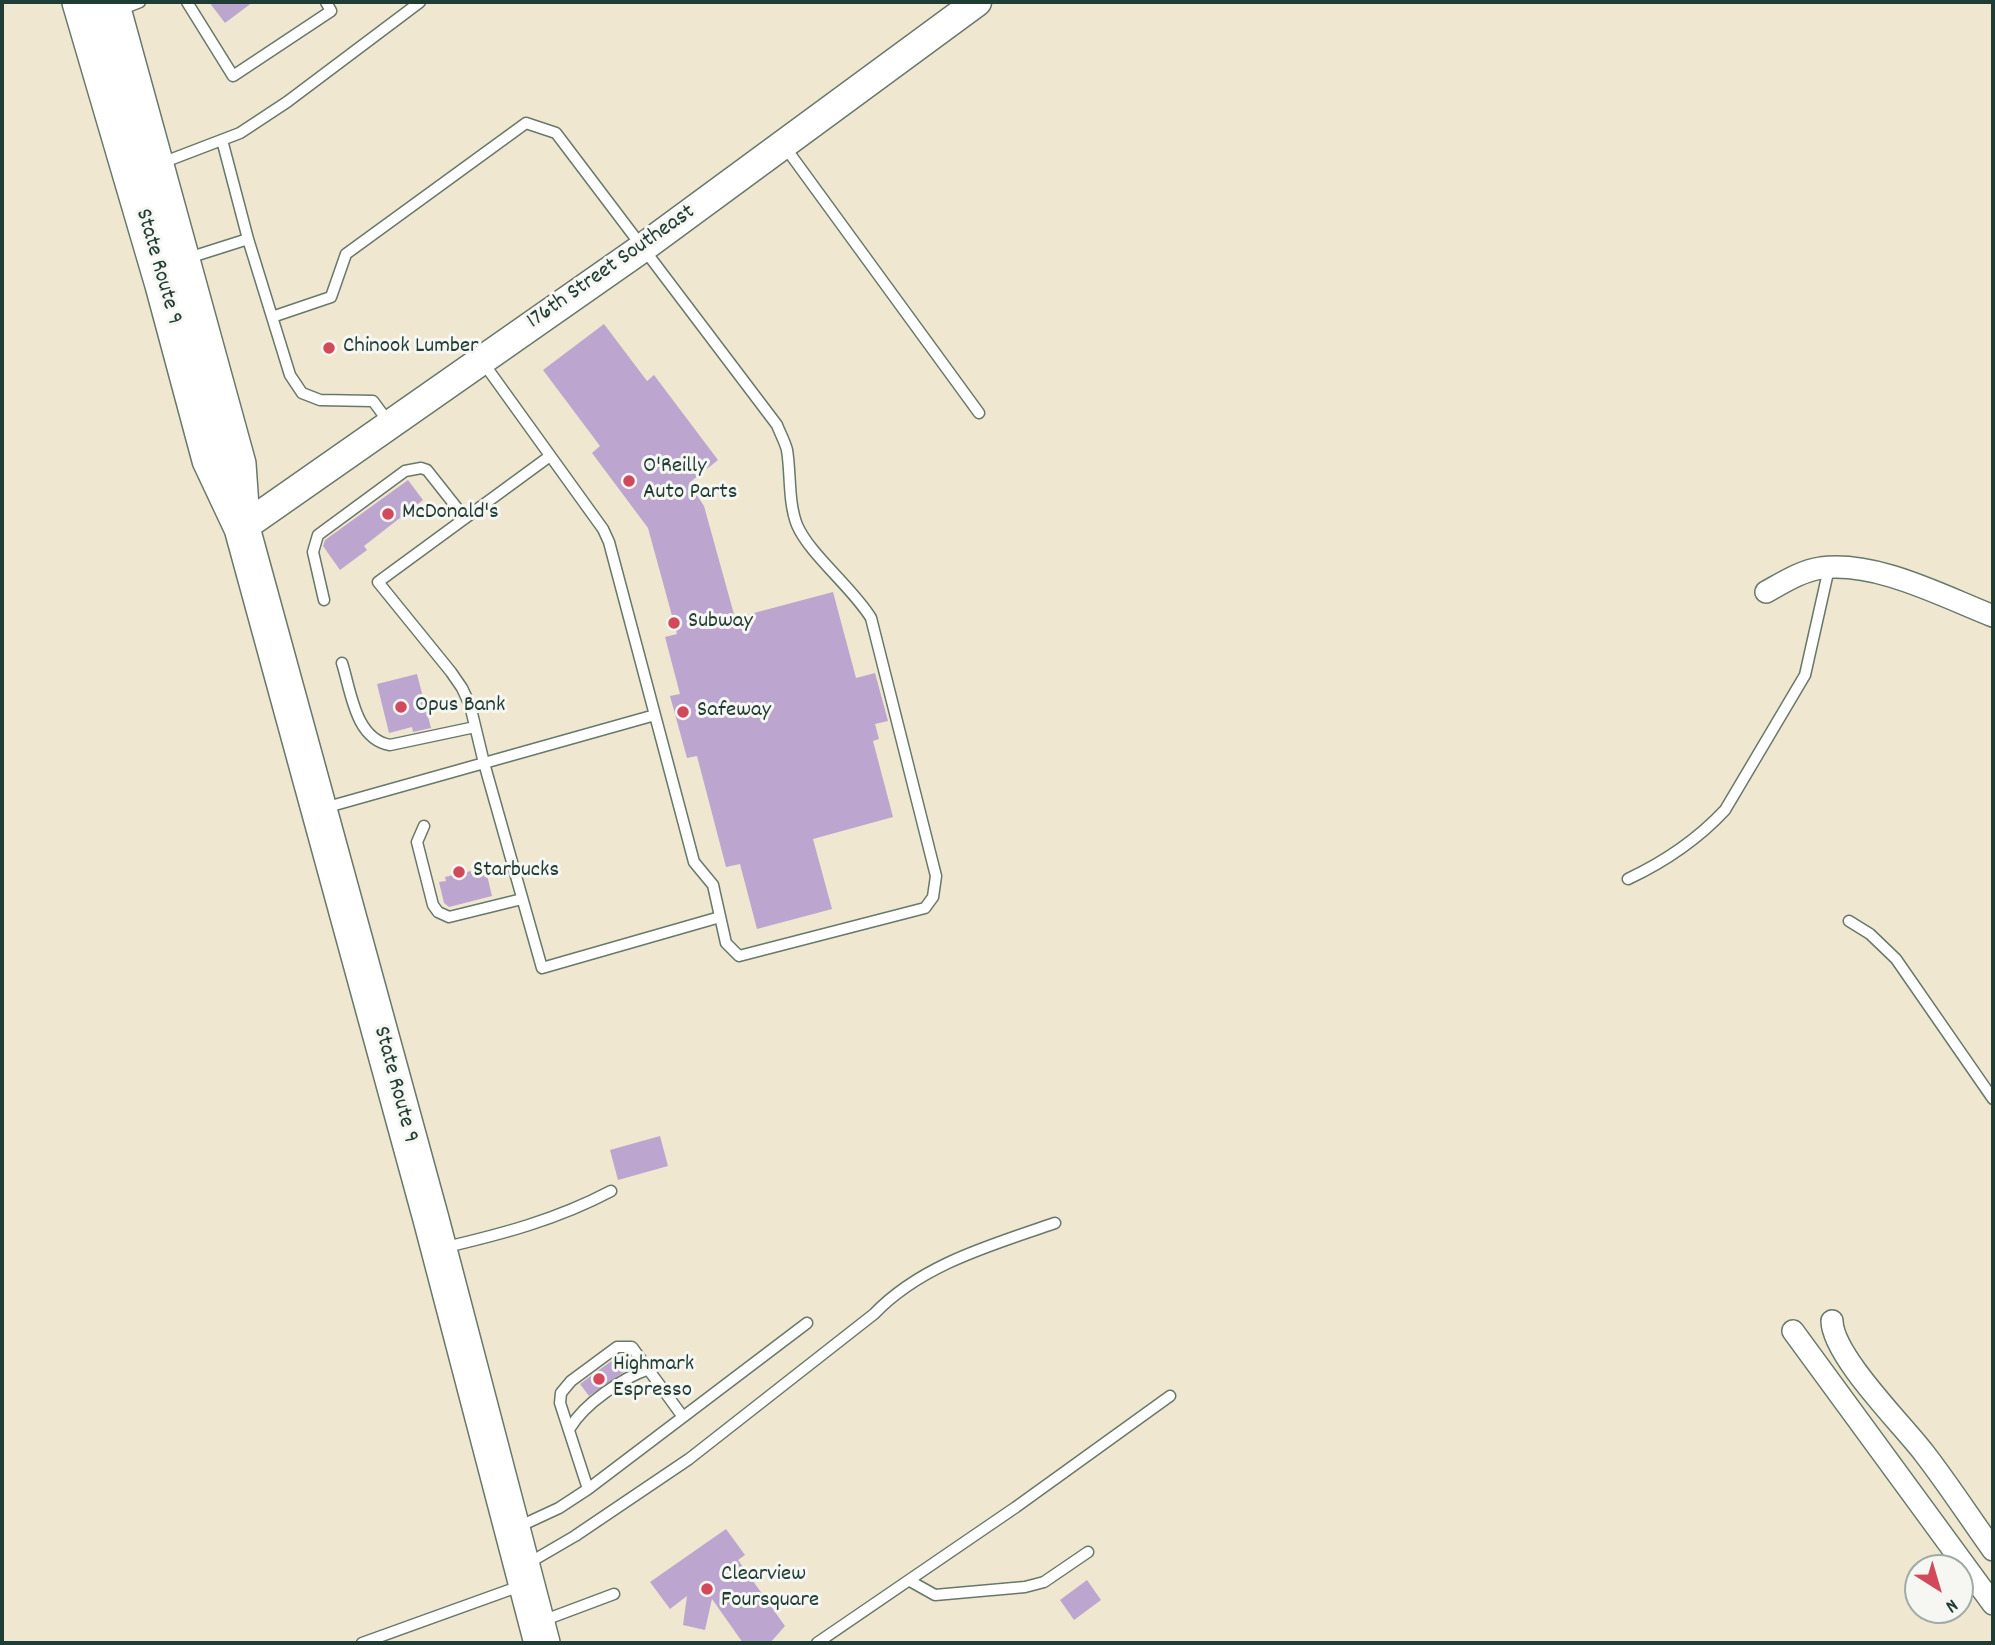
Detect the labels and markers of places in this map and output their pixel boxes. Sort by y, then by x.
place label: Chinook Lumber [343,334,479,362]
marker: Chinook Lumber [321,340,337,356]
place label: O'Reilly Auto Parts [643,454,737,508]
marker: O'Reilly Auto Parts [621,473,637,489]
place label: McDonald's [402,500,499,528]
marker: McDonald's [380,506,396,522]
place label: Subway [688,609,753,637]
marker: Subway [666,615,682,631]
place label: Opus Bank [415,693,505,721]
place label: Safeway [697,698,771,726]
marker: Opus Bank [393,699,409,715]
marker: Safeway [675,704,691,720]
place label: Starbucks [473,858,559,886]
marker: Starbucks [451,864,467,880]
place label: Highmark Espresso [613,1352,694,1406]
marker: Highmark Espresso [591,1371,607,1387]
place label: Clearview Foursquare [721,1562,819,1616]
marker: Clearview Foursquare [699,1581,715,1597]

